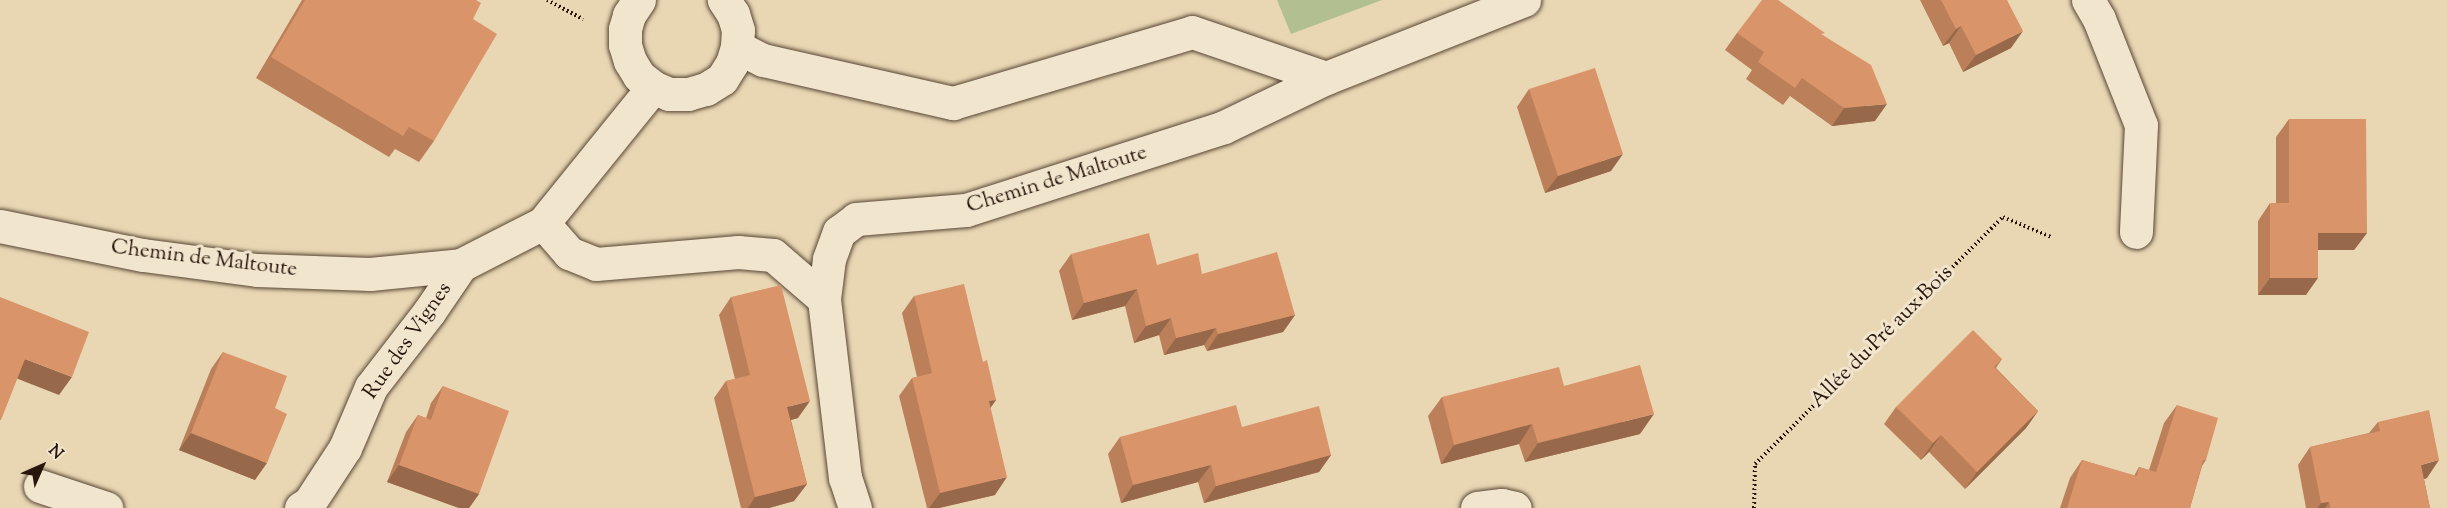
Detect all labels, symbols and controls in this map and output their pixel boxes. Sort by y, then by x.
street label: Chemin de Maltoute [964,141,1150,219]
street label: Chemin de Maltoute [109,235,299,283]
street label: Allée du Pré aux Bois [1806,261,1958,413]
street label: Rue des Vignes [358,278,458,404]
north arrow [12,436,72,496]
text: N [42,440,68,466]

